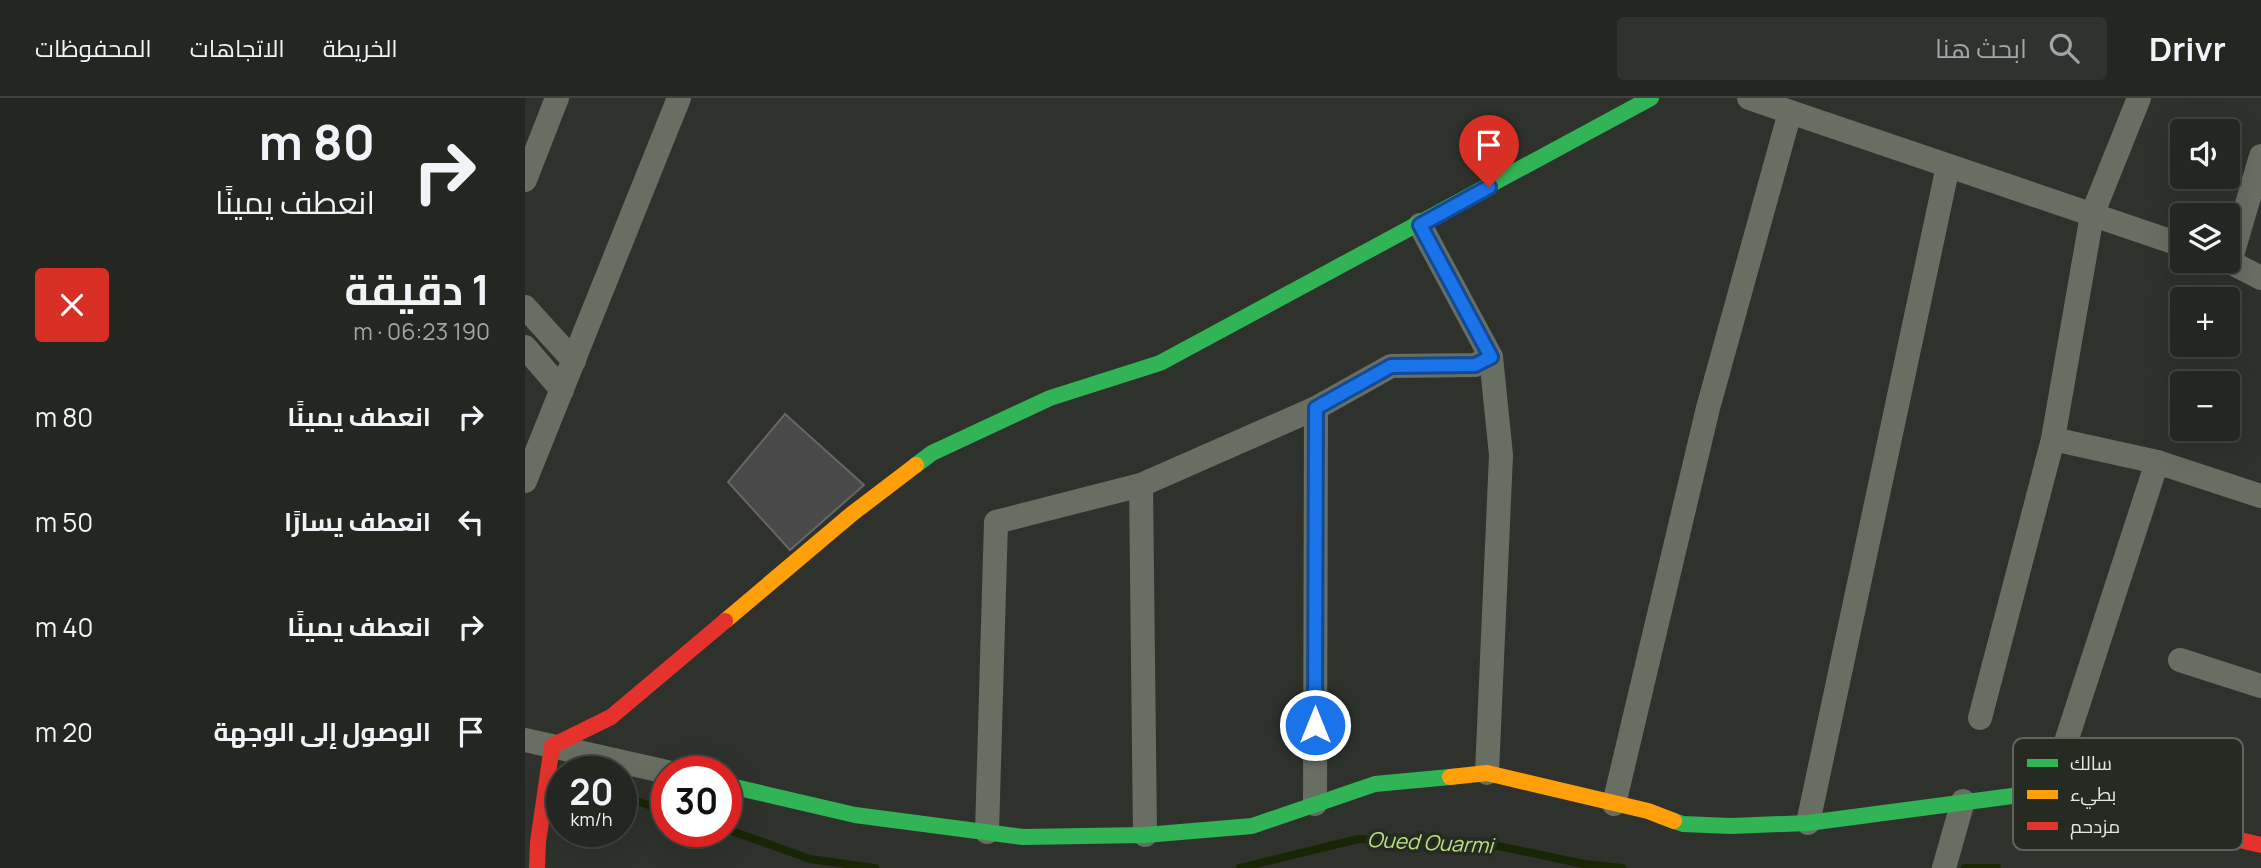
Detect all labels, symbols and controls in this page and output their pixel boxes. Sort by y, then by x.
search box [1617,17,2107,80]
text: Drivr [2149,26,2226,71]
icon: search [2045,29,2083,67]
text: ابحث هنا [1935,30,2027,66]
text: المحفوظات [35,31,152,64]
text: الاتجاهات [190,31,285,64]
text: الخريطة [323,31,398,64]
text: 80 m [259,108,375,175]
pin [1459,115,1519,187]
map controls [2170,119,2240,441]
button: sound [2170,119,2240,189]
icon: right [399,126,490,217]
icon: arrive [1470,126,1508,164]
text: انعطف يمينًا [215,180,375,224]
button: layers [2170,203,2240,273]
text: 1 دقيقة [344,260,490,318]
button: close [35,268,109,342]
button: + [2170,287,2240,357]
text: 190 m · 06:23 [353,315,490,347]
button: − [2170,371,2240,441]
text: انعطف يمينًا [287,398,431,434]
icon: right [452,398,490,436]
text: 80 m [35,399,93,435]
text: انعطف يسارًا [284,503,431,539]
icon: left [452,503,490,541]
text: 50 m [35,504,93,540]
text: انعطف يمينًا [287,608,431,644]
icon: right [452,608,490,646]
text: 40 m [35,609,93,645]
position arrow [1278,688,1352,762]
text: الوصول إلى الوجهة [213,713,431,749]
icon: arrive [452,713,490,751]
text: 20 m [35,714,93,750]
legend [2013,738,2243,850]
text: سالك [2070,750,2112,776]
speed limit sign: 30 [651,756,742,847]
text: 20 [570,768,613,816]
text: بطيء [2070,781,2116,809]
text: km/h [571,807,612,831]
text: مزدحم [2070,813,2120,840]
water label: Oued Ouarmi [1366,825,1497,859]

